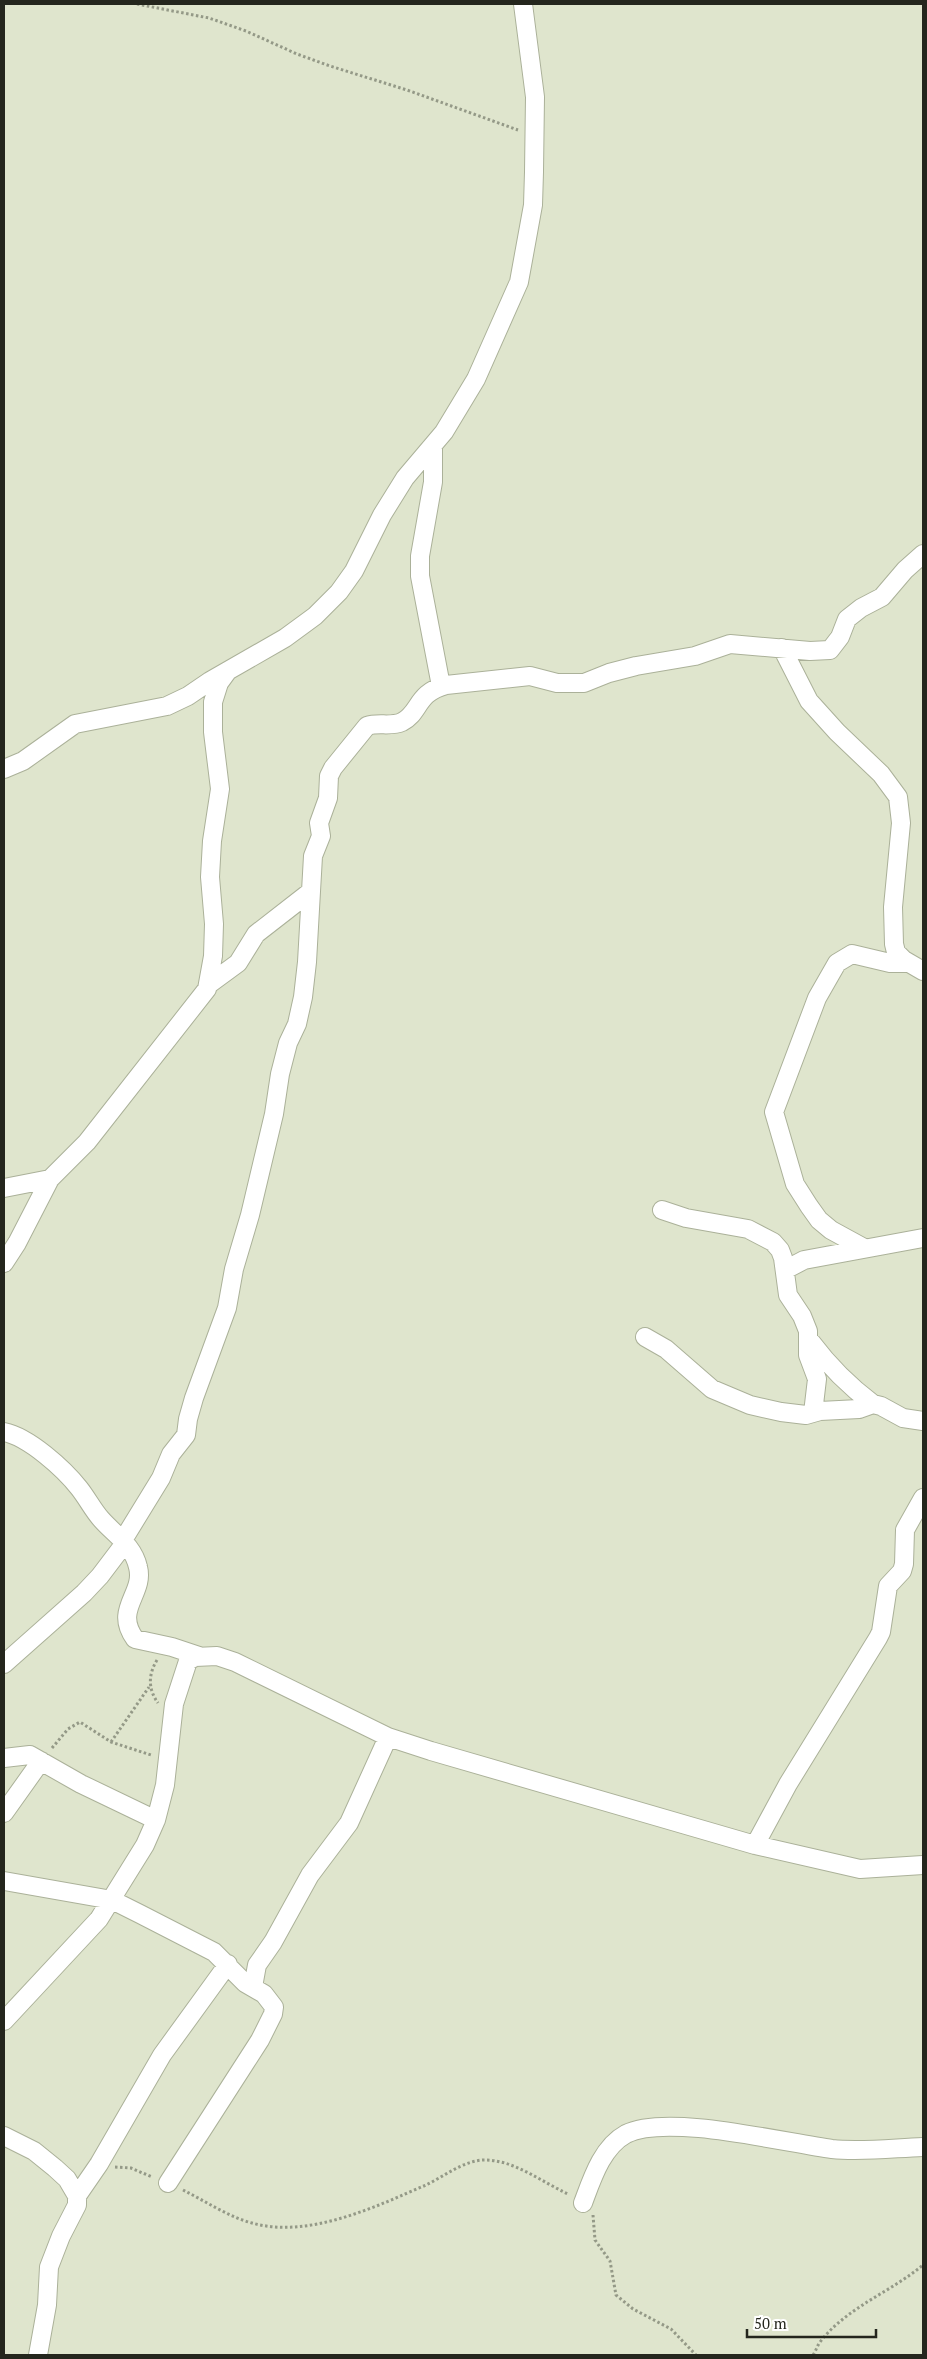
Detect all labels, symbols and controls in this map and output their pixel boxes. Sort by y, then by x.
scale bar [747,2306,876,2338]
text: 50 m [754,2313,787,2333]

